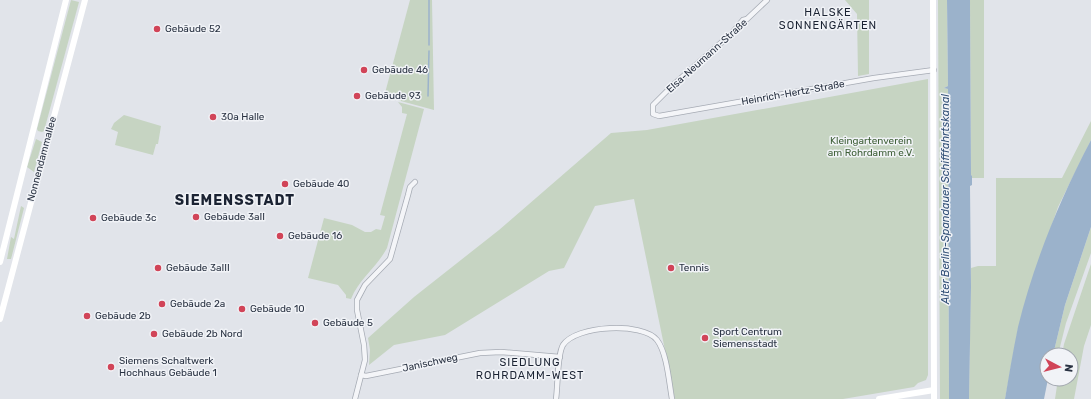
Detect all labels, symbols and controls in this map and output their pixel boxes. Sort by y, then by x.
district label: HALSKE SONNENGÄRTEN [779,6,877,32]
street label: Elsa-Neumann-Straße [664,16,750,95]
place label: Gebäude 52 [165,23,221,35]
marker: Gebäude 52 [152,24,162,34]
place label: Gebäude 46 [372,64,428,76]
marker: Gebäude 46 [359,65,369,75]
street label: Heinrich-Hertz-Straße [740,78,846,108]
place label: Gebäude 93 [365,90,421,102]
marker: Gebäude 93 [352,91,362,101]
water label: Alter Berlin-Spandauer Schifffahrtskanal [939,94,952,305]
place label: 30a Halle [221,111,265,123]
marker: 30a Halle [208,112,218,122]
street label: Nonnendammallee [25,115,59,203]
park label: Kleingartenverein am Rohrdamm e.V. [828,135,914,159]
place label: Gebäude 40 [293,178,349,190]
marker: Gebäude 40 [280,179,290,189]
district label: SIEMENSSTADT [175,192,295,209]
place label: Gebäude 3aII [204,211,265,223]
place label: Gebäude 3c [101,212,157,224]
marker: Gebäude 3aII [191,212,201,222]
marker: Gebäude 3c [88,213,98,223]
place label: Gebäude 16 [288,230,342,242]
marker: Gebäude 16 [275,231,285,241]
place label: Gebäude 3aIII [166,262,230,274]
place label: Tennis [679,262,709,274]
marker: Gebäude 3aIII [153,263,163,273]
marker: Tennis [666,263,676,273]
place label: Gebäude 2a [170,298,225,310]
marker: Gebäude 2a [157,299,167,309]
place label: Gebäude 10 [250,303,305,315]
marker: Gebäude 10 [237,304,247,314]
place label: Gebäude 2b [95,310,151,322]
marker: Gebäude 2b [82,311,92,321]
place label: Gebäude 5 [323,317,373,329]
marker: Gebäude 5 [310,318,320,328]
place label: Sport Centrum Siemensstadt [713,326,782,350]
place label: Gebäude 2b Nord [162,328,243,340]
marker: Gebäude 2b Nord [149,329,159,339]
marker: Sport Centrum Siemensstadt [700,333,710,343]
north arrow [1039,347,1079,387]
street label: Janischweg [401,351,459,375]
place label: Siemens Schaltwerk Hochhaus Gebäude 1 [119,355,217,379]
district label: SIEDLUNG ROHRDAMM-WEST [476,356,584,382]
marker: Siemens Schaltwerk Hochhaus Gebäude 1 [106,362,116,372]
text: N [1061,363,1075,373]

